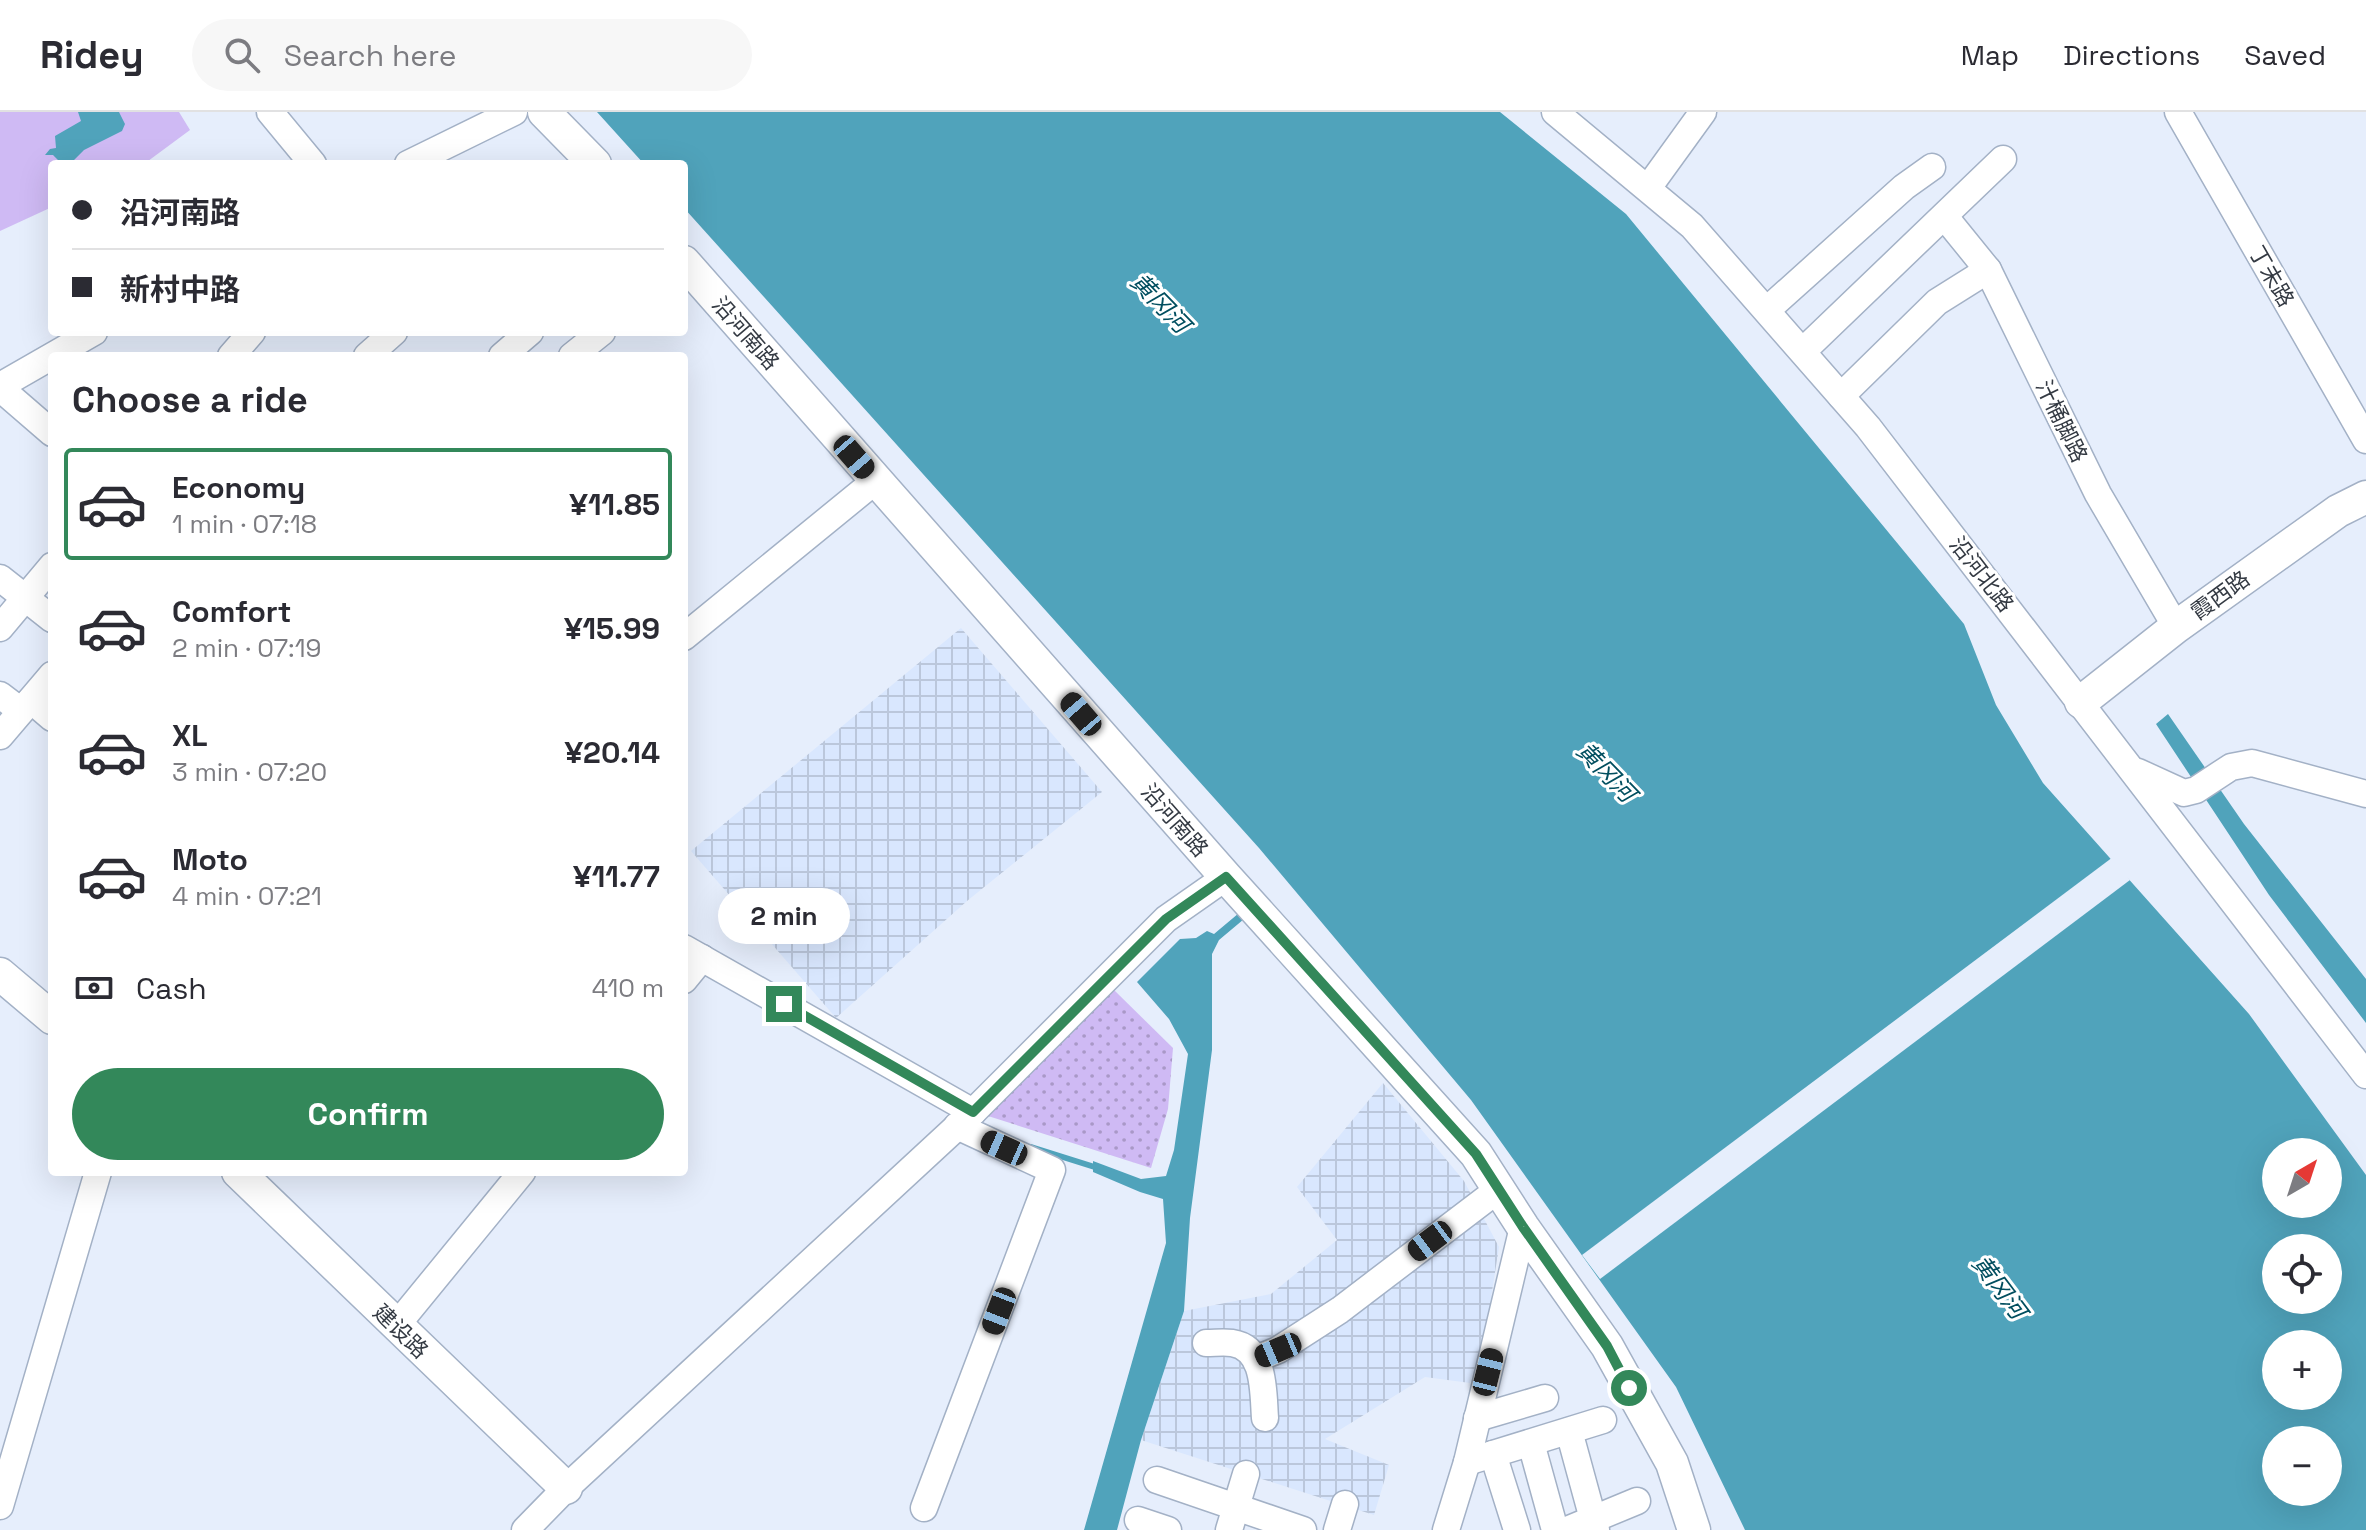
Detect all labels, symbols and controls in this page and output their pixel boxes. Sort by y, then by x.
search box [192,19,752,91]
text: Ridey [40,31,144,79]
icon: search [220,33,264,77]
text: Search here [284,36,457,75]
text: Map [1961,37,2019,73]
text: Directions [2063,37,2200,73]
text: Saved [2244,37,2326,73]
text: 沿河南路 [120,193,240,232]
street label: 丁未路 [2243,240,2301,312]
water label: 黄冈河 [1124,266,1199,342]
text: 新村中路 [120,270,240,309]
street label: 沿河南路 [707,291,785,375]
street label: 汁桶脚路 [2030,375,2094,467]
text: Choose a ride [72,377,308,423]
car [829,431,879,483]
icon: car [76,468,148,540]
text: Economy [172,468,305,507]
text: ¥11.85 [569,485,660,524]
text: 1 min · 07:18 [172,507,317,541]
street label: 沿河北路 [1944,531,2020,617]
street label: 霞西路 [2185,564,2255,626]
icon: car [76,592,148,664]
text: Comfort [172,592,291,631]
text: ¥15.99 [564,609,660,648]
text: 2 min · 07:19 [172,631,321,665]
car [1056,688,1106,740]
icon: car [76,716,148,788]
text: XL [172,716,208,755]
text: ¥20.14 [564,733,660,772]
water label: 黄冈河 [1570,735,1645,811]
text: 3 min · 07:20 [172,755,327,789]
street label: 沿河南路 [1136,778,1214,862]
icon: car [76,840,148,912]
text: Moto [172,840,248,879]
text: ¥11.77 [573,857,660,896]
text: 4 min · 07:21 [172,879,322,913]
callout: 2 min [718,888,850,944]
text: 2 min [750,899,818,933]
icon: cash [72,966,116,1010]
text: Cash [136,969,207,1008]
text: 410 m [592,971,664,1005]
route end [766,986,802,1022]
button: Confirm [72,1068,664,1160]
car [977,1127,1031,1169]
north arrow [2262,1138,2342,1218]
map controls [2262,1138,2342,1506]
car [1404,1217,1456,1265]
button: locate [2262,1234,2342,1314]
water label: 黄冈河 [1965,1249,2036,1328]
car [979,1284,1019,1338]
street label: 建设路 [368,1298,434,1364]
car [1251,1330,1305,1370]
button: + [2262,1330,2342,1410]
car [1471,1346,1505,1398]
route start [1611,1370,1647,1406]
button: − [2262,1426,2342,1506]

